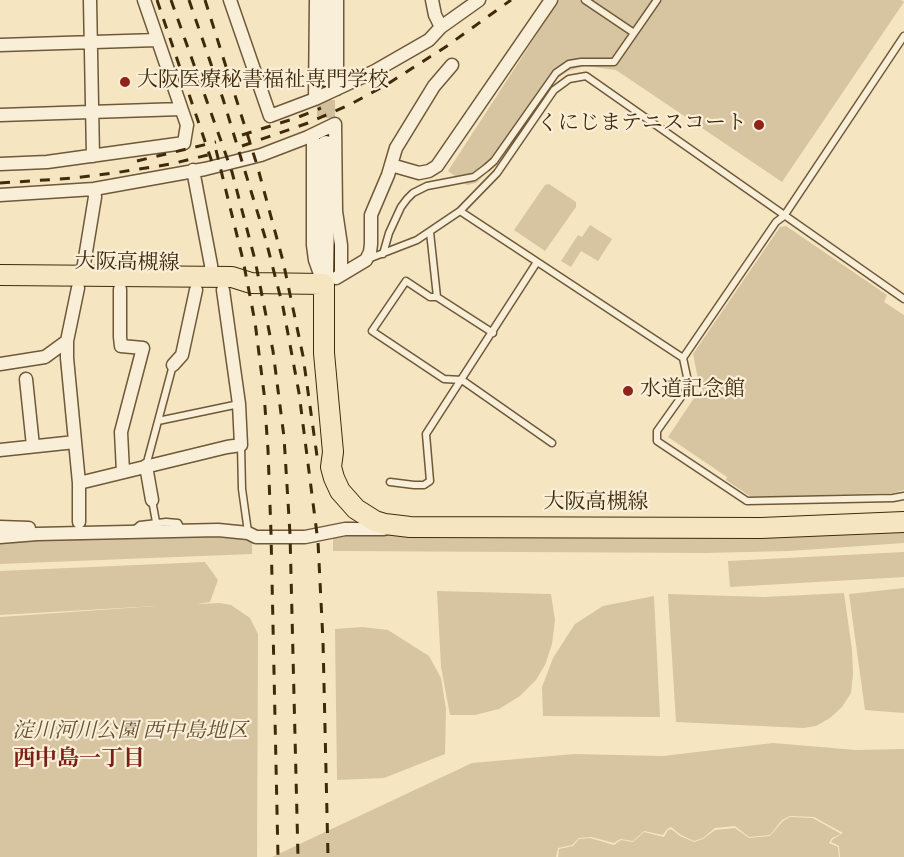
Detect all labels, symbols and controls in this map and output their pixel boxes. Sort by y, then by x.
place label: 大阪医療秘書福祉専門学校 [137,69,389,95]
marker: 大阪医療秘書福祉専門学校 [118,75,132,89]
place label: くにじまテニスコート [537,112,747,138]
marker: くにじまテニスコート [752,118,766,132]
street label: 大阪高槻線 [74,251,180,279]
place label: 水道記念館 [640,378,745,404]
marker: 水道記念館 [621,384,635,398]
street label: 大阪高槻線 [544,491,648,517]
park label: 淀川河川公園 西中島地区 [12,720,248,746]
district label: 西中島一丁目 [13,748,145,774]

